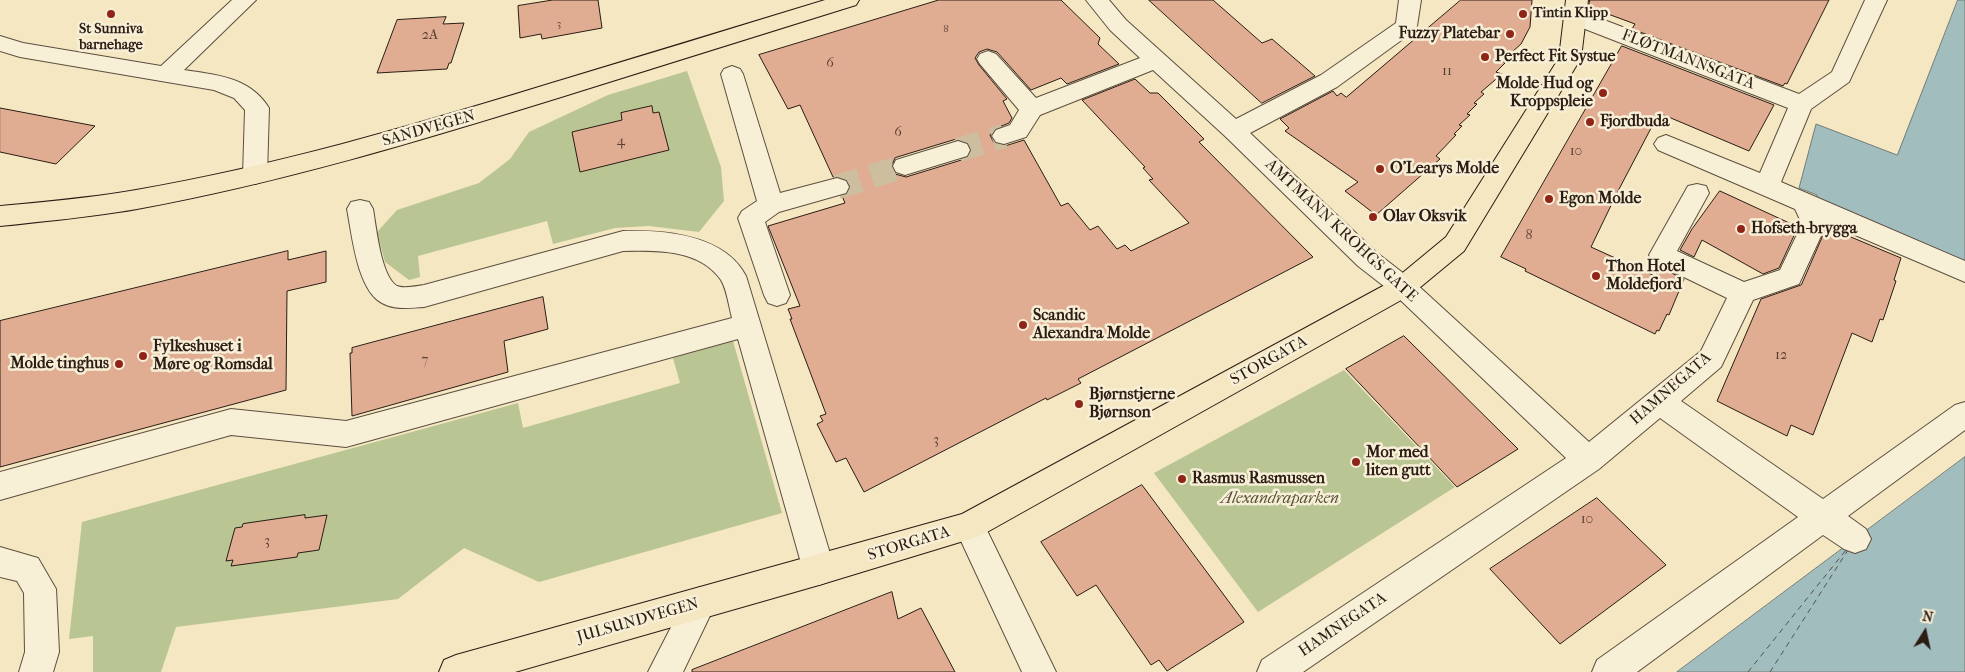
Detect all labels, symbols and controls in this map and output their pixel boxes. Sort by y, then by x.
place label: Tintin Klipp [1533,6,1608,22]
marker: St Sunniva barnehage [105,8,117,20]
marker: Tintin Klipp [1517,8,1529,20]
house number: 3 [557,17,561,31]
place label: St Sunniva barnehage [79,22,143,54]
house number: 8 [943,22,949,36]
place label: Fuzzy Platebar [1399,24,1500,44]
street label: FLØTMANNSGATA [1619,26,1757,94]
house number: 2A [422,28,438,44]
marker: Fuzzy Platebar [1504,28,1516,40]
place label: Perfect Fit Systue [1495,47,1615,67]
marker: Perfect Fit Systue [1479,51,1491,63]
house number: 6 [826,56,834,72]
house number: 11 [1442,64,1452,80]
place label: Molde Hud og Kroppspleie [1496,74,1593,112]
marker: Molde Hud og Kroppspleie [1597,87,1609,99]
street label: SANDVEGEN [380,107,478,151]
place label: Fjordbuda [1600,112,1669,132]
marker: Fjordbuda [1584,116,1596,128]
house number: 6 [894,125,902,141]
house number: 4 [617,134,625,150]
house number: 10 [1570,144,1582,160]
street label: AMTMANN KROHGS GATE [1261,155,1421,307]
place label: O'Learys Molde [1390,159,1499,179]
marker: O'Learys Molde [1374,163,1386,175]
place label: Egon Molde [1559,189,1641,209]
marker: Egon Molde [1543,193,1555,205]
place label: Olav Oksvik [1383,207,1466,227]
marker: Olav Oksvik [1367,211,1379,223]
place label: Hofseth-brygga [1751,219,1857,239]
marker: Hofseth-brygga [1735,223,1747,235]
house number: 8 [1525,228,1533,244]
place label: Thon Hotel Moldefjord [1606,257,1685,295]
marker: Thon Hotel Moldefjord [1590,270,1602,282]
place label: Scandic Alexandra Molde [1033,306,1150,344]
marker: Scandic Alexandra Molde [1017,319,1029,331]
street label: STORGATA [1227,332,1311,390]
place label: Fylkeshuset i Møre og Romsdal [153,337,273,375]
street label: HAMNEGATA [1626,348,1716,430]
house number: 12 [1775,348,1787,364]
marker: Fylkeshuset i Møre og Romsdal [137,350,149,362]
house number: 7 [422,353,428,369]
place label: Molde tinghus [10,354,109,374]
marker: Molde tinghus [113,358,125,370]
place label: Bjørnstjerne Bjørnson [1089,385,1175,423]
marker: Bjørnstjerne Bjørnson [1073,398,1085,410]
house number: 3 [933,433,939,449]
place label: Mor med liten gutt [1366,443,1431,481]
marker: Mor med liten gutt [1350,456,1362,468]
place label: Rasmus Rasmussen [1192,469,1325,489]
marker: Rasmus Rasmussen [1176,473,1188,485]
park label: Alexandraparken [1221,489,1339,509]
house number: 10 [1581,512,1593,528]
street label: STORGATA [866,522,952,566]
house number: 3 [264,534,270,550]
street label: HAMNEGATA [1295,589,1391,661]
street label: JULSUNDVEGEN [575,594,701,648]
north arrow [1900,607,1950,657]
text: N [1921,607,1934,626]

